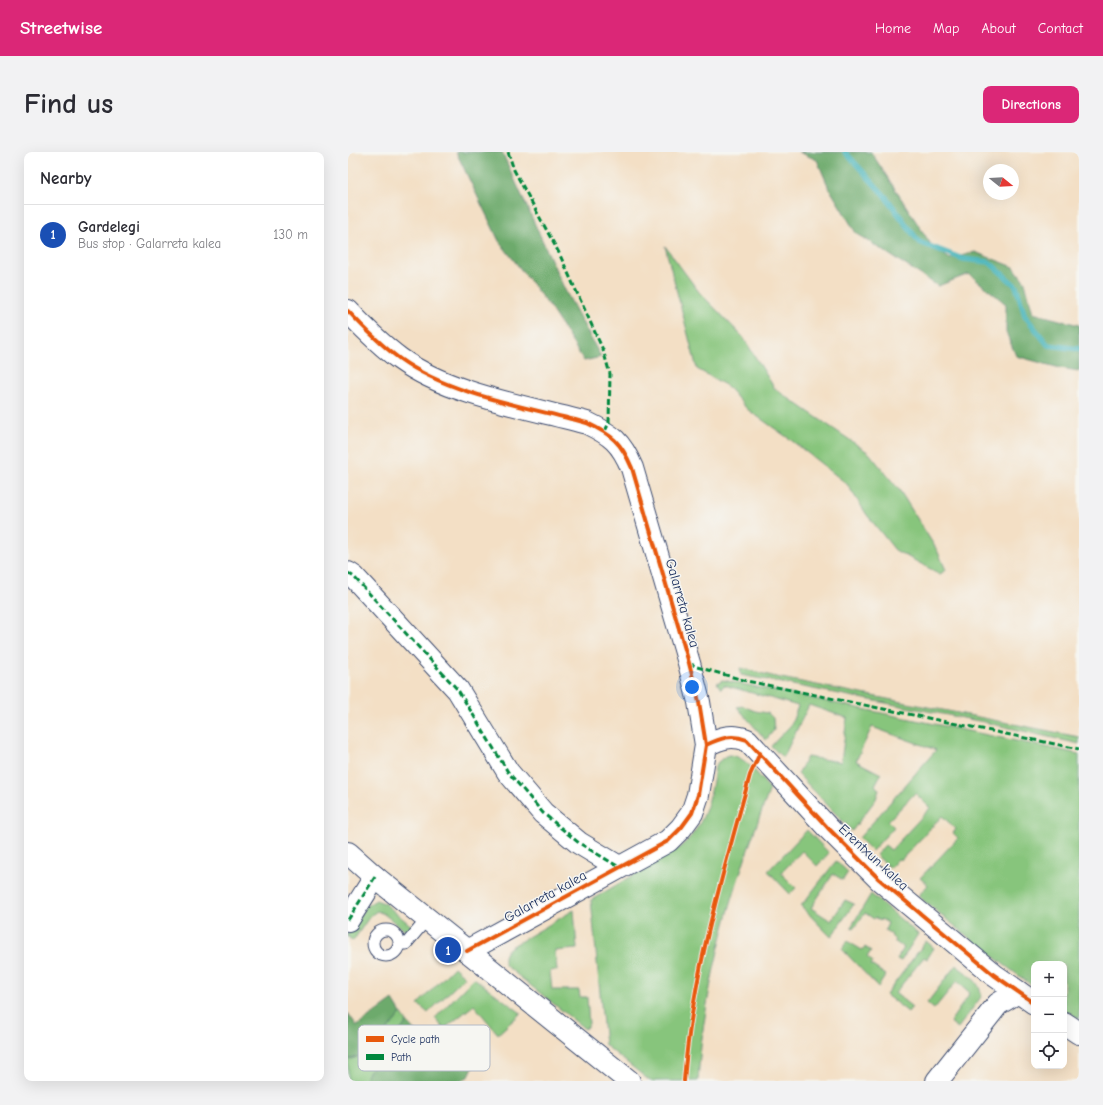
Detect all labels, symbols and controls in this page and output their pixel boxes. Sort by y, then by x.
text: Streetwise [20,17,102,39]
text: Home [875,20,911,37]
text: Map [933,20,959,37]
text: About [981,20,1016,37]
text: Contact [1038,20,1083,37]
button: Directions [983,86,1079,123]
text: Find us [24,88,113,120]
north arrow [983,164,1019,200]
text: Nearby [40,169,91,188]
text: Gardelegi [78,218,140,236]
text: 1 [50,227,56,242]
text: 130 m [273,227,308,242]
text: Bus stop · Galarreta kalea [78,236,221,251]
street label: Galarreta kalea [662,557,703,650]
your location [682,677,702,697]
street label: Erentxun kalea [835,821,912,894]
street label: Galarreta kalea [501,867,590,926]
pin: 1 [435,935,461,965]
map controls [1031,961,1067,1069]
button: + [1031,961,1067,997]
button: − [1031,997,1067,1033]
legend [358,1025,490,1071]
text: Cycle path [391,1033,440,1046]
button: locate [1031,1033,1067,1069]
text: Path [391,1051,412,1064]

